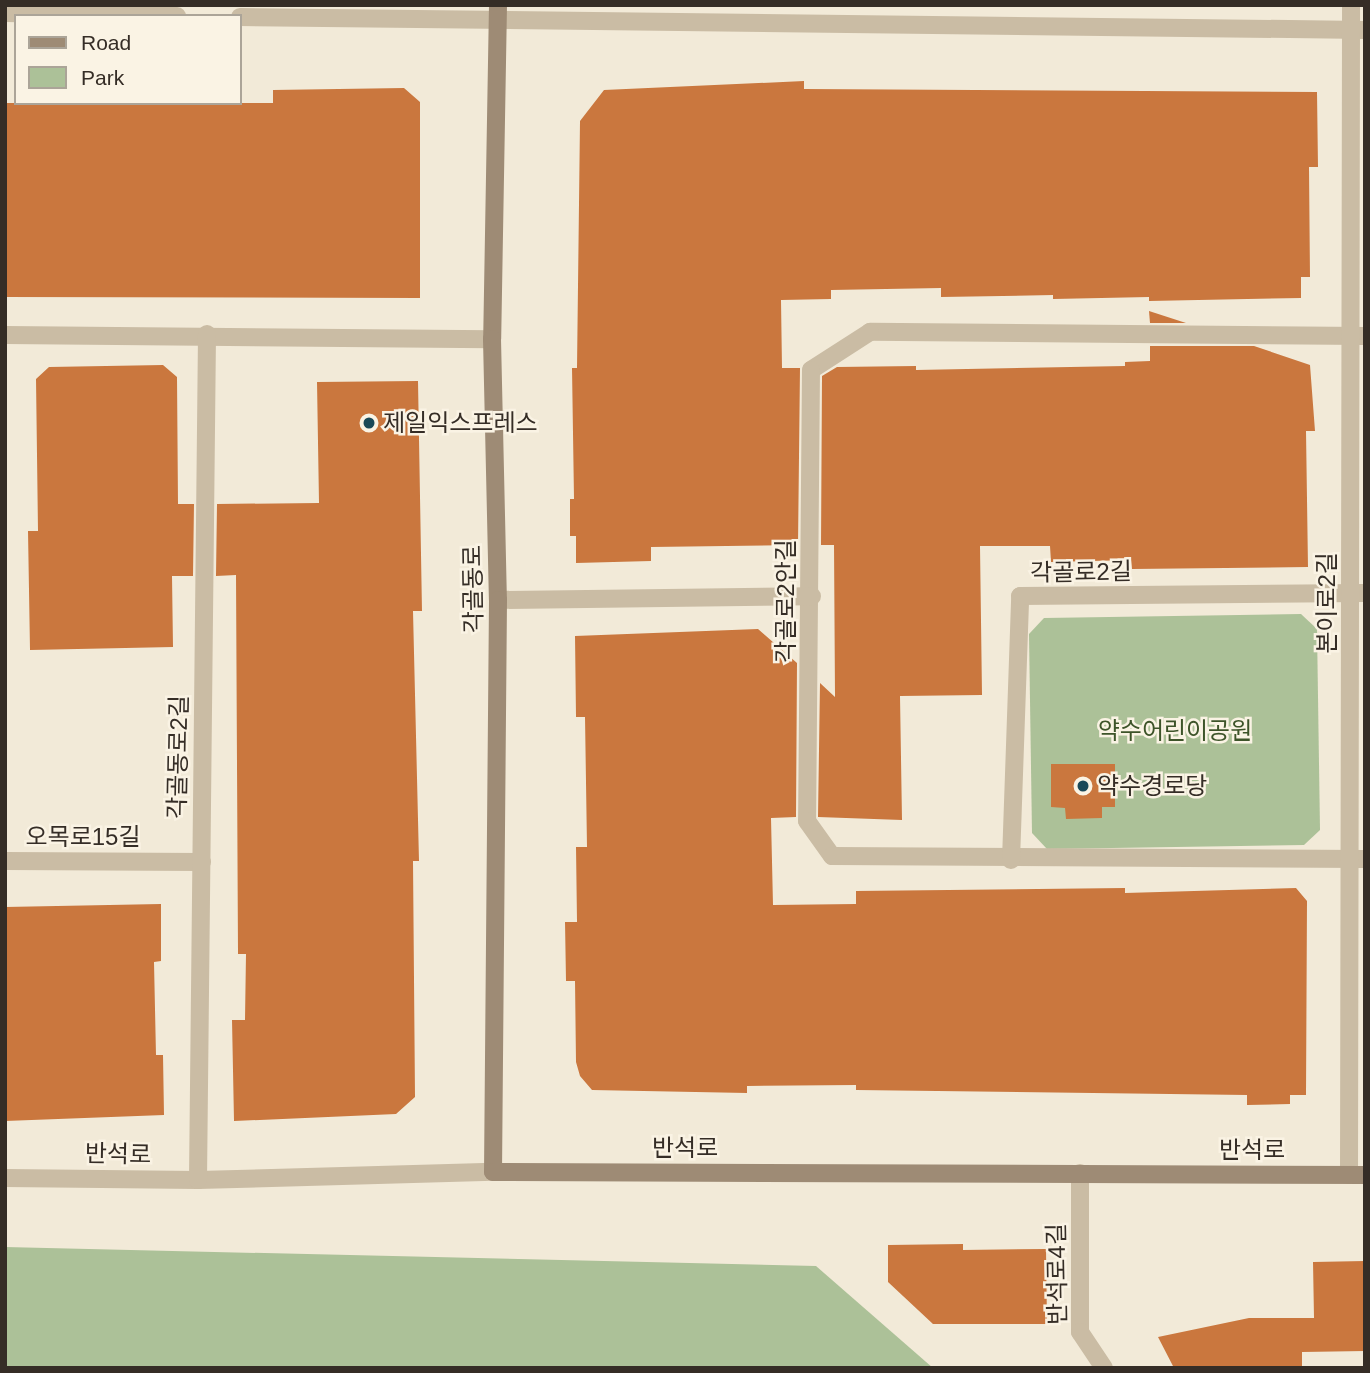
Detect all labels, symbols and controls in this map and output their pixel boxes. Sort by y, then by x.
legend [14,14,242,105]
text: Road [81,31,131,54]
text: Park [81,66,124,89]
place label: 제일익스프레스 [383,409,538,437]
marker: 제일익스프레스 [361,415,377,431]
street label: 각골로2안길 [772,539,800,663]
street label: 각골동로 [458,545,488,633]
street label: 본이로2길 [1313,552,1341,654]
street label: 각골로2길 [1030,557,1132,587]
street label: 각골동로2길 [163,695,193,819]
park label: 약수어린이공원 [1098,717,1252,745]
place label: 약수경로당 [1097,772,1207,800]
marker: 약수경로당 [1075,778,1091,794]
street label: 오목로15길 [25,823,141,851]
street label: 반석로 [652,1134,718,1162]
street label: 반석로 [1219,1136,1285,1164]
street label: 반석로 [85,1139,151,1169]
street label: 반석로4길 [1042,1223,1072,1325]

